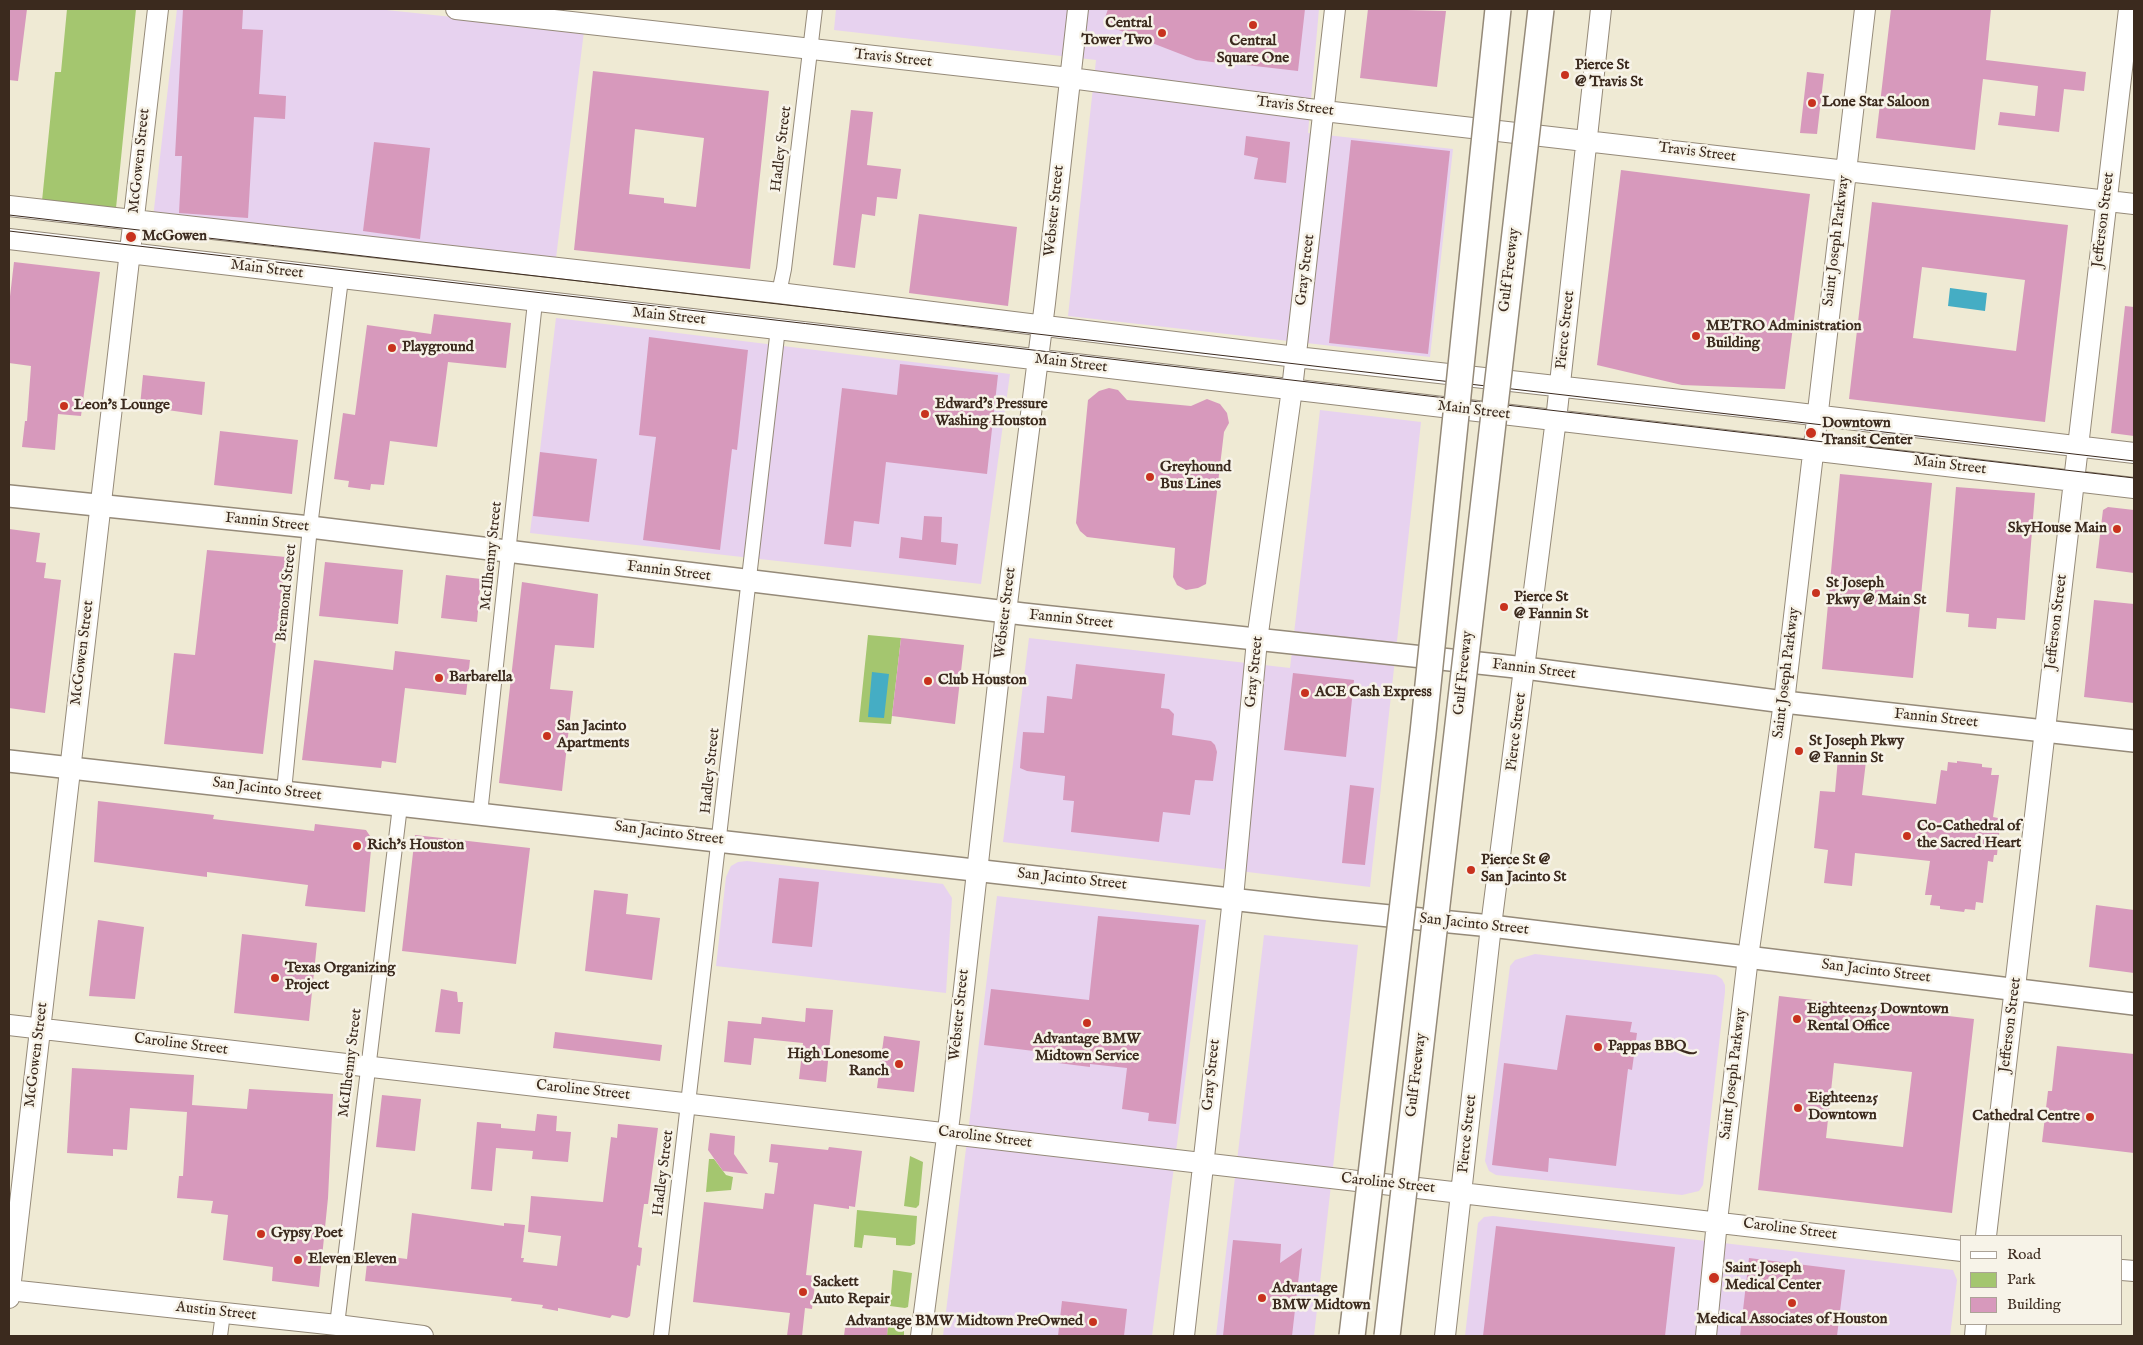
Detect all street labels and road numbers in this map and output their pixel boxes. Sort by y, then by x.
street label: Travis Street [853,46,933,72]
street label: Travis Street [1255,93,1335,121]
street label: Hadley Street [768,105,796,193]
street label: McGowen Street [126,108,154,214]
street label: Travis Street [1657,139,1737,167]
street label: Webster Street [1041,164,1069,258]
street label: Jefferson Street [2089,171,2119,269]
street label: Saint Joseph Parkway [1820,174,1854,308]
street label: Gulf Freeway [1496,227,1524,313]
street label: Gray Street [1293,233,1319,307]
street label: Main Street [230,257,304,283]
street label: Pierce Street [1553,290,1579,370]
street label: Main Street [632,304,706,330]
street label: Main Street [1034,351,1108,377]
street label: Main Street [1437,398,1511,424]
street label: Main Street [1913,453,1987,479]
street label: McIlhenny Street [477,501,507,611]
street label: Fannin Street [224,510,310,536]
street label: Bremond Street [273,543,301,643]
street label: Fannin Street [626,558,712,586]
street label: Webster Street [991,566,1021,660]
street label: Jefferson Street [2042,573,2072,671]
street label: McGowen Street [68,600,98,706]
street label: Saint Joseph Parkway [1770,606,1804,740]
street label: Fannin Street [1028,607,1114,633]
street label: Gulf Freeway [1451,630,1477,716]
street label: Gray Street [1242,635,1268,709]
street label: Fannin Street [1491,656,1577,684]
street label: Pierce Street [1503,692,1531,772]
street label: Fannin Street [1893,706,1979,732]
street label: Hadley Street [698,727,724,815]
street label: San Jacinto Street [211,774,323,806]
street label: San Jacinto Street [613,818,725,850]
street label: San Jacinto Street [1016,865,1128,895]
street label: San Jacinto Street [1418,910,1530,940]
street label: San Jacinto Street [1820,956,1932,988]
street label: Webster Street [946,968,974,1062]
street label: Jefferson Street [1996,976,2026,1074]
street label: McGowen Street [22,1002,52,1108]
street label: McIlhenny Street [335,1007,367,1119]
street label: Saint Joseph Parkway [1717,1007,1751,1141]
street label: Caroline Street [133,1030,229,1060]
street label: Gulf Freeway [1403,1032,1431,1118]
street label: Gray Street [1199,1038,1225,1112]
street label: Caroline Street [535,1077,631,1105]
street label: Pierce Street [1455,1094,1481,1174]
street label: Caroline Street [937,1123,1033,1153]
street label: Hadley Street [650,1129,678,1217]
street label: Caroline Street [1340,1170,1436,1198]
street label: Caroline Street [1742,1215,1838,1245]
street label: Austin Street [175,1299,257,1325]

